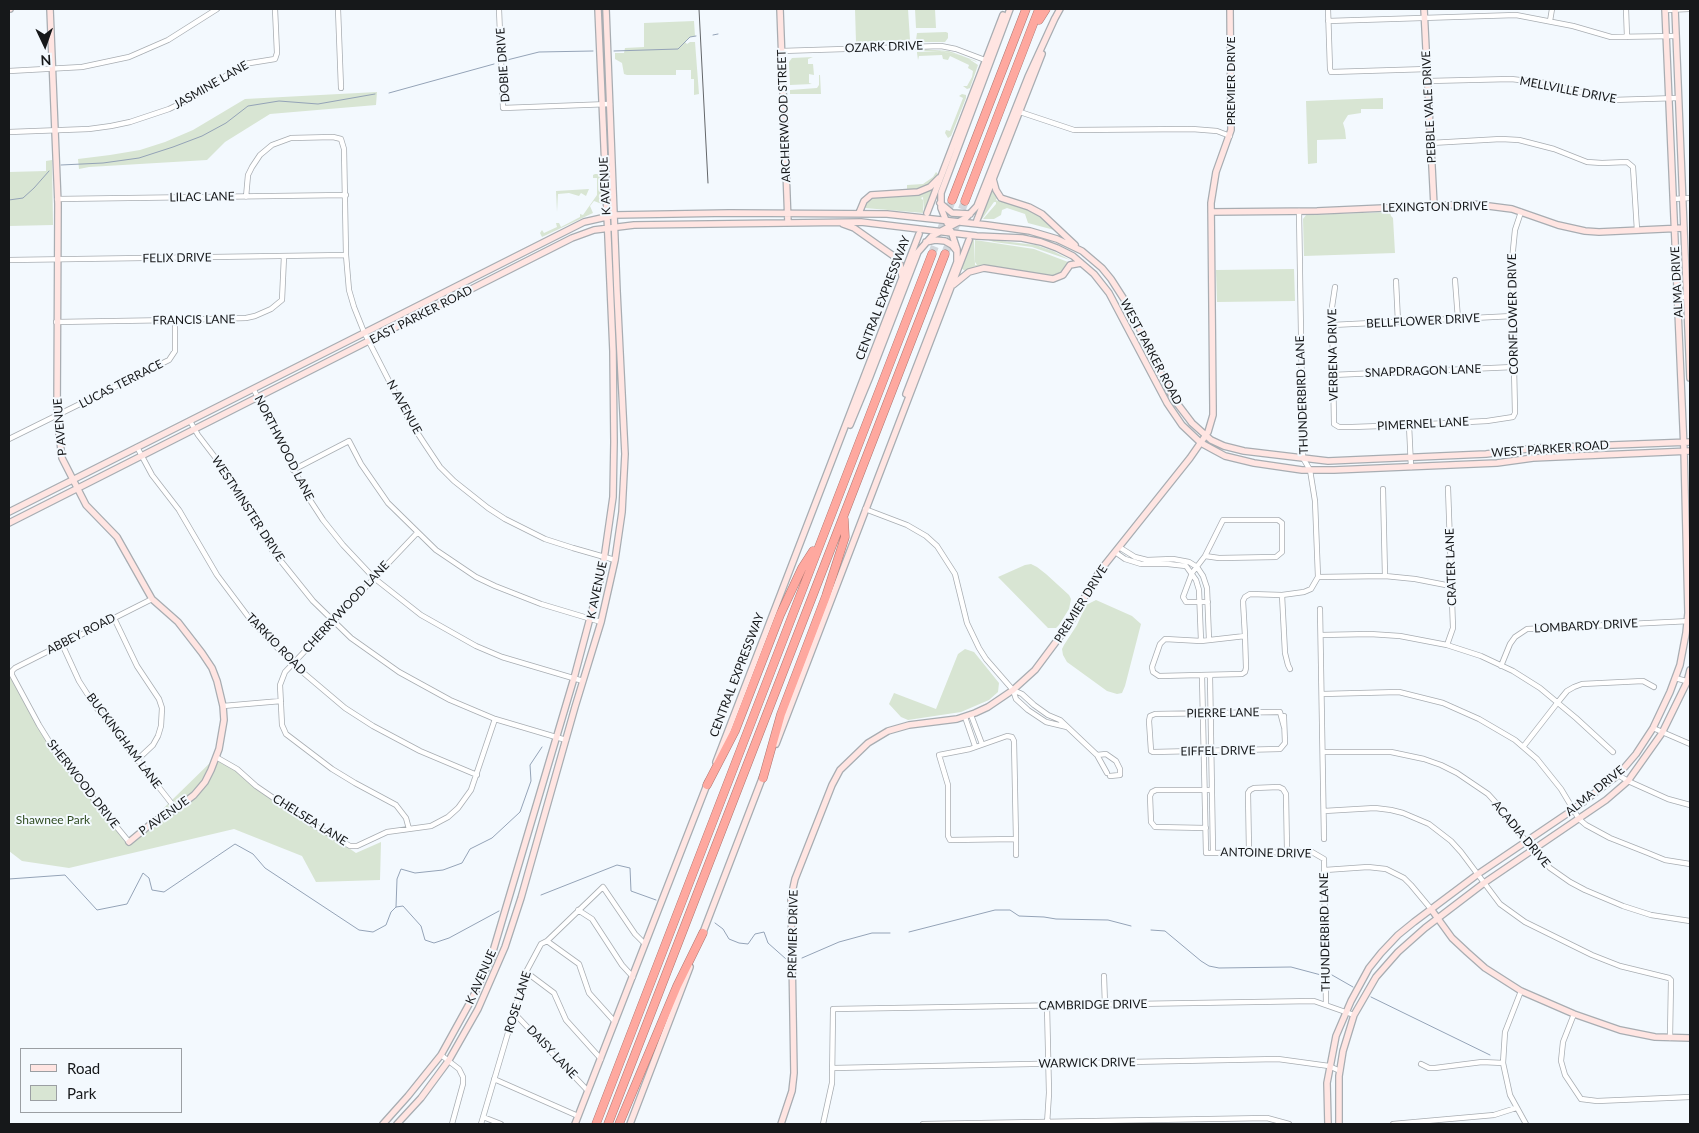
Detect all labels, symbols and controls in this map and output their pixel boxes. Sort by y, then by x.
north arrow [20,20,70,70]
street label: DOBIE DRIVE [493,27,513,103]
street label: PREMIER DRIVE [1224,37,1238,125]
street label: OZARK DRIVE [845,38,923,56]
street label: ARCHERWOOD STREET [774,49,794,183]
street label: PEBBLE VALE DRIVE [1419,50,1439,164]
text: N [40,52,52,69]
street label: JASMINE LANE [171,58,251,112]
street label: MELLVILLE DRIVE [1518,74,1618,106]
street label: K AVENUE [596,156,614,216]
street label: LILAC LANE [169,189,235,205]
street label: LEXINGTON DRIVE [1382,199,1488,215]
street label: CENTRAL EXPRESSWAY [853,234,913,362]
street label: ALMA DRIVE [1668,246,1686,318]
street label: FELIX DRIVE [142,250,212,266]
street label: CORNFLOWER DRIVE [1505,253,1521,375]
street label: EAST PARKER ROAD [367,283,475,347]
street label: WEST PARKER ROAD [1117,297,1185,407]
street label: VERBENA DRIVE [1325,309,1341,401]
street label: BELLFLOWER DRIVE [1366,311,1480,331]
street label: FRANCIS LANE [152,312,236,328]
street label: THUNDERBIRD LANE [1293,335,1311,455]
street label: LUCAS TERRACE [77,357,165,411]
street label: SNAPDRAGON LANE [1365,362,1481,380]
street label: N AVENUE [383,377,425,437]
street label: NORTHWOOD LANE [251,393,317,503]
street label: P AVENUE [50,398,70,456]
street label: PIMERNEL LANE [1377,414,1469,434]
street label: WEST PARKER ROAD [1491,438,1609,460]
street label: WESTMINSTER DRIVE [209,454,287,564]
street label: CRATER LANE [1442,528,1460,606]
street label: CHERRYWOOD LANE [300,558,392,656]
street label: K AVENUE [584,560,610,620]
street label: PREMIER DRIVE [1051,563,1111,645]
street label: TARKIO ROAD [243,610,309,678]
street label: ABBEY ROAD [44,611,118,657]
street label: CENTRAL EXPRESSWAY [707,611,767,739]
street label: LOMBARDY DRIVE [1534,616,1638,636]
street label: BUCKINGHAM LANE [83,690,165,792]
street label: PIERRE LANE [1186,705,1260,721]
street label: SHERWOOD DRIVE [44,737,122,831]
street label: EIFFEL DRIVE [1180,743,1256,759]
street label: ALMA DRIVE [1563,763,1627,819]
street label: CHELSEA LANE [270,791,350,849]
street label: P AVENUE [136,794,192,838]
street label: ACADIA DRIVE [1489,798,1553,870]
park label: Shawnee Park [16,813,90,827]
street label: ANTOINE DRIVE [1220,845,1312,861]
street label: THUNDERBIRD LANE [1317,872,1333,992]
street label: PREMIER DRIVE [785,890,801,978]
street label: K AVENUE [463,947,499,1007]
street label: ROSE LANE [502,969,534,1035]
street label: CAMBRIDGE DRIVE [1038,997,1148,1013]
street label: DAISY LANE [524,1022,580,1082]
legend [20,1048,182,1113]
street label: WARWICK DRIVE [1038,1055,1136,1071]
text: Road [67,1059,100,1077]
text: Park [67,1084,96,1102]

